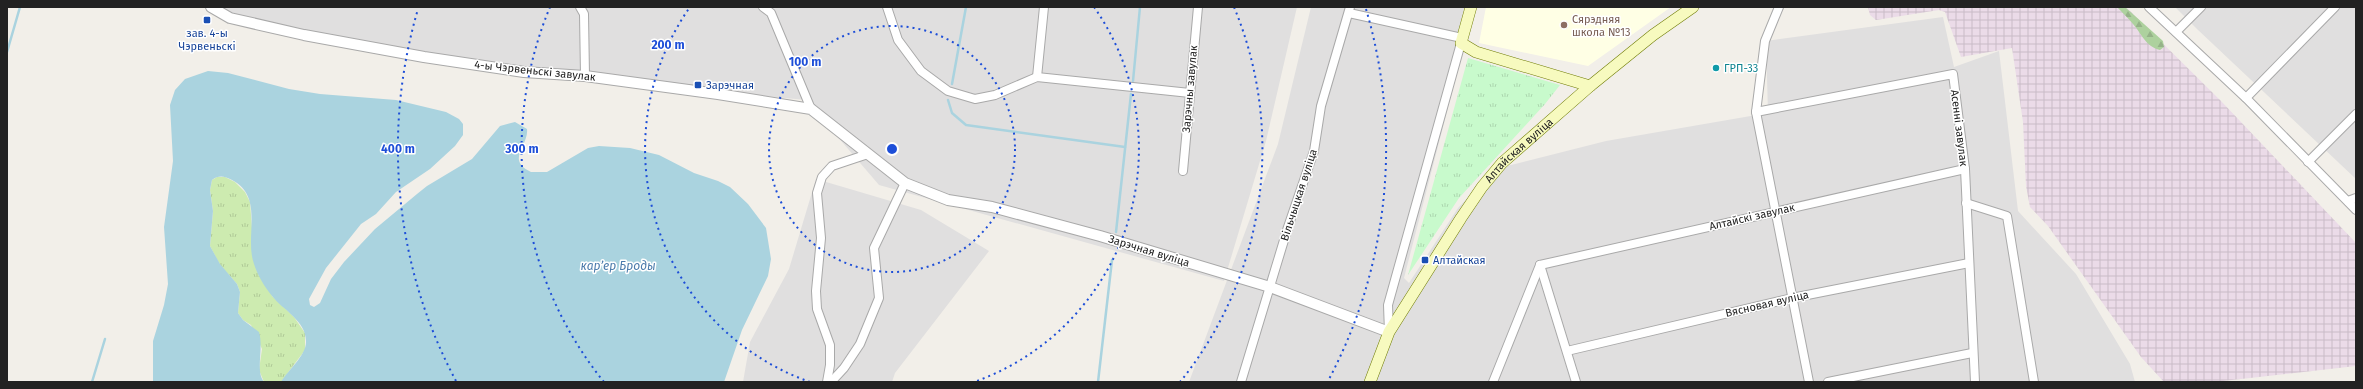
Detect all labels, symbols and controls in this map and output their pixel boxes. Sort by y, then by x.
place label: Сярэдняя школа №13 [1572,13,1631,39]
marker: зав. 4-ы Чэрвеньскі [202,15,212,25]
marker: Сярэдняя школа №13 [1559,20,1569,30]
place label: зав. 4-ы Чэрвеньскі [178,27,236,53]
text: 200 m [651,38,685,52]
street label: Зарэчны завулак [1180,45,1200,133]
text: 100 m [789,55,821,69]
street label: 4-ы Чэрвеньскі завулак [474,58,597,84]
place label: ГРП-33 [1724,62,1758,75]
marker: ГРП-33 [1711,63,1721,73]
place label: Зарэчная [706,79,754,92]
marker: Зарэчная [693,80,703,90]
street label: Асенні завулак [1948,89,1970,167]
street label: Алтайская вуліца [1482,115,1556,185]
text: 400 m [381,142,415,156]
text: 300 m [504,142,539,156]
centre of rings [885,142,899,156]
street label: Вільчыцкая вуліца [1278,147,1320,243]
street label: Алтайскі завулак [1708,201,1796,233]
street label: Зарэчная вуліца [1107,232,1191,270]
place label: Алтайская [1433,254,1486,267]
marker: Алтайская [1420,255,1430,265]
water label: карʼер Броды [580,259,656,273]
street label: Вясновая вуліца [1724,288,1810,320]

